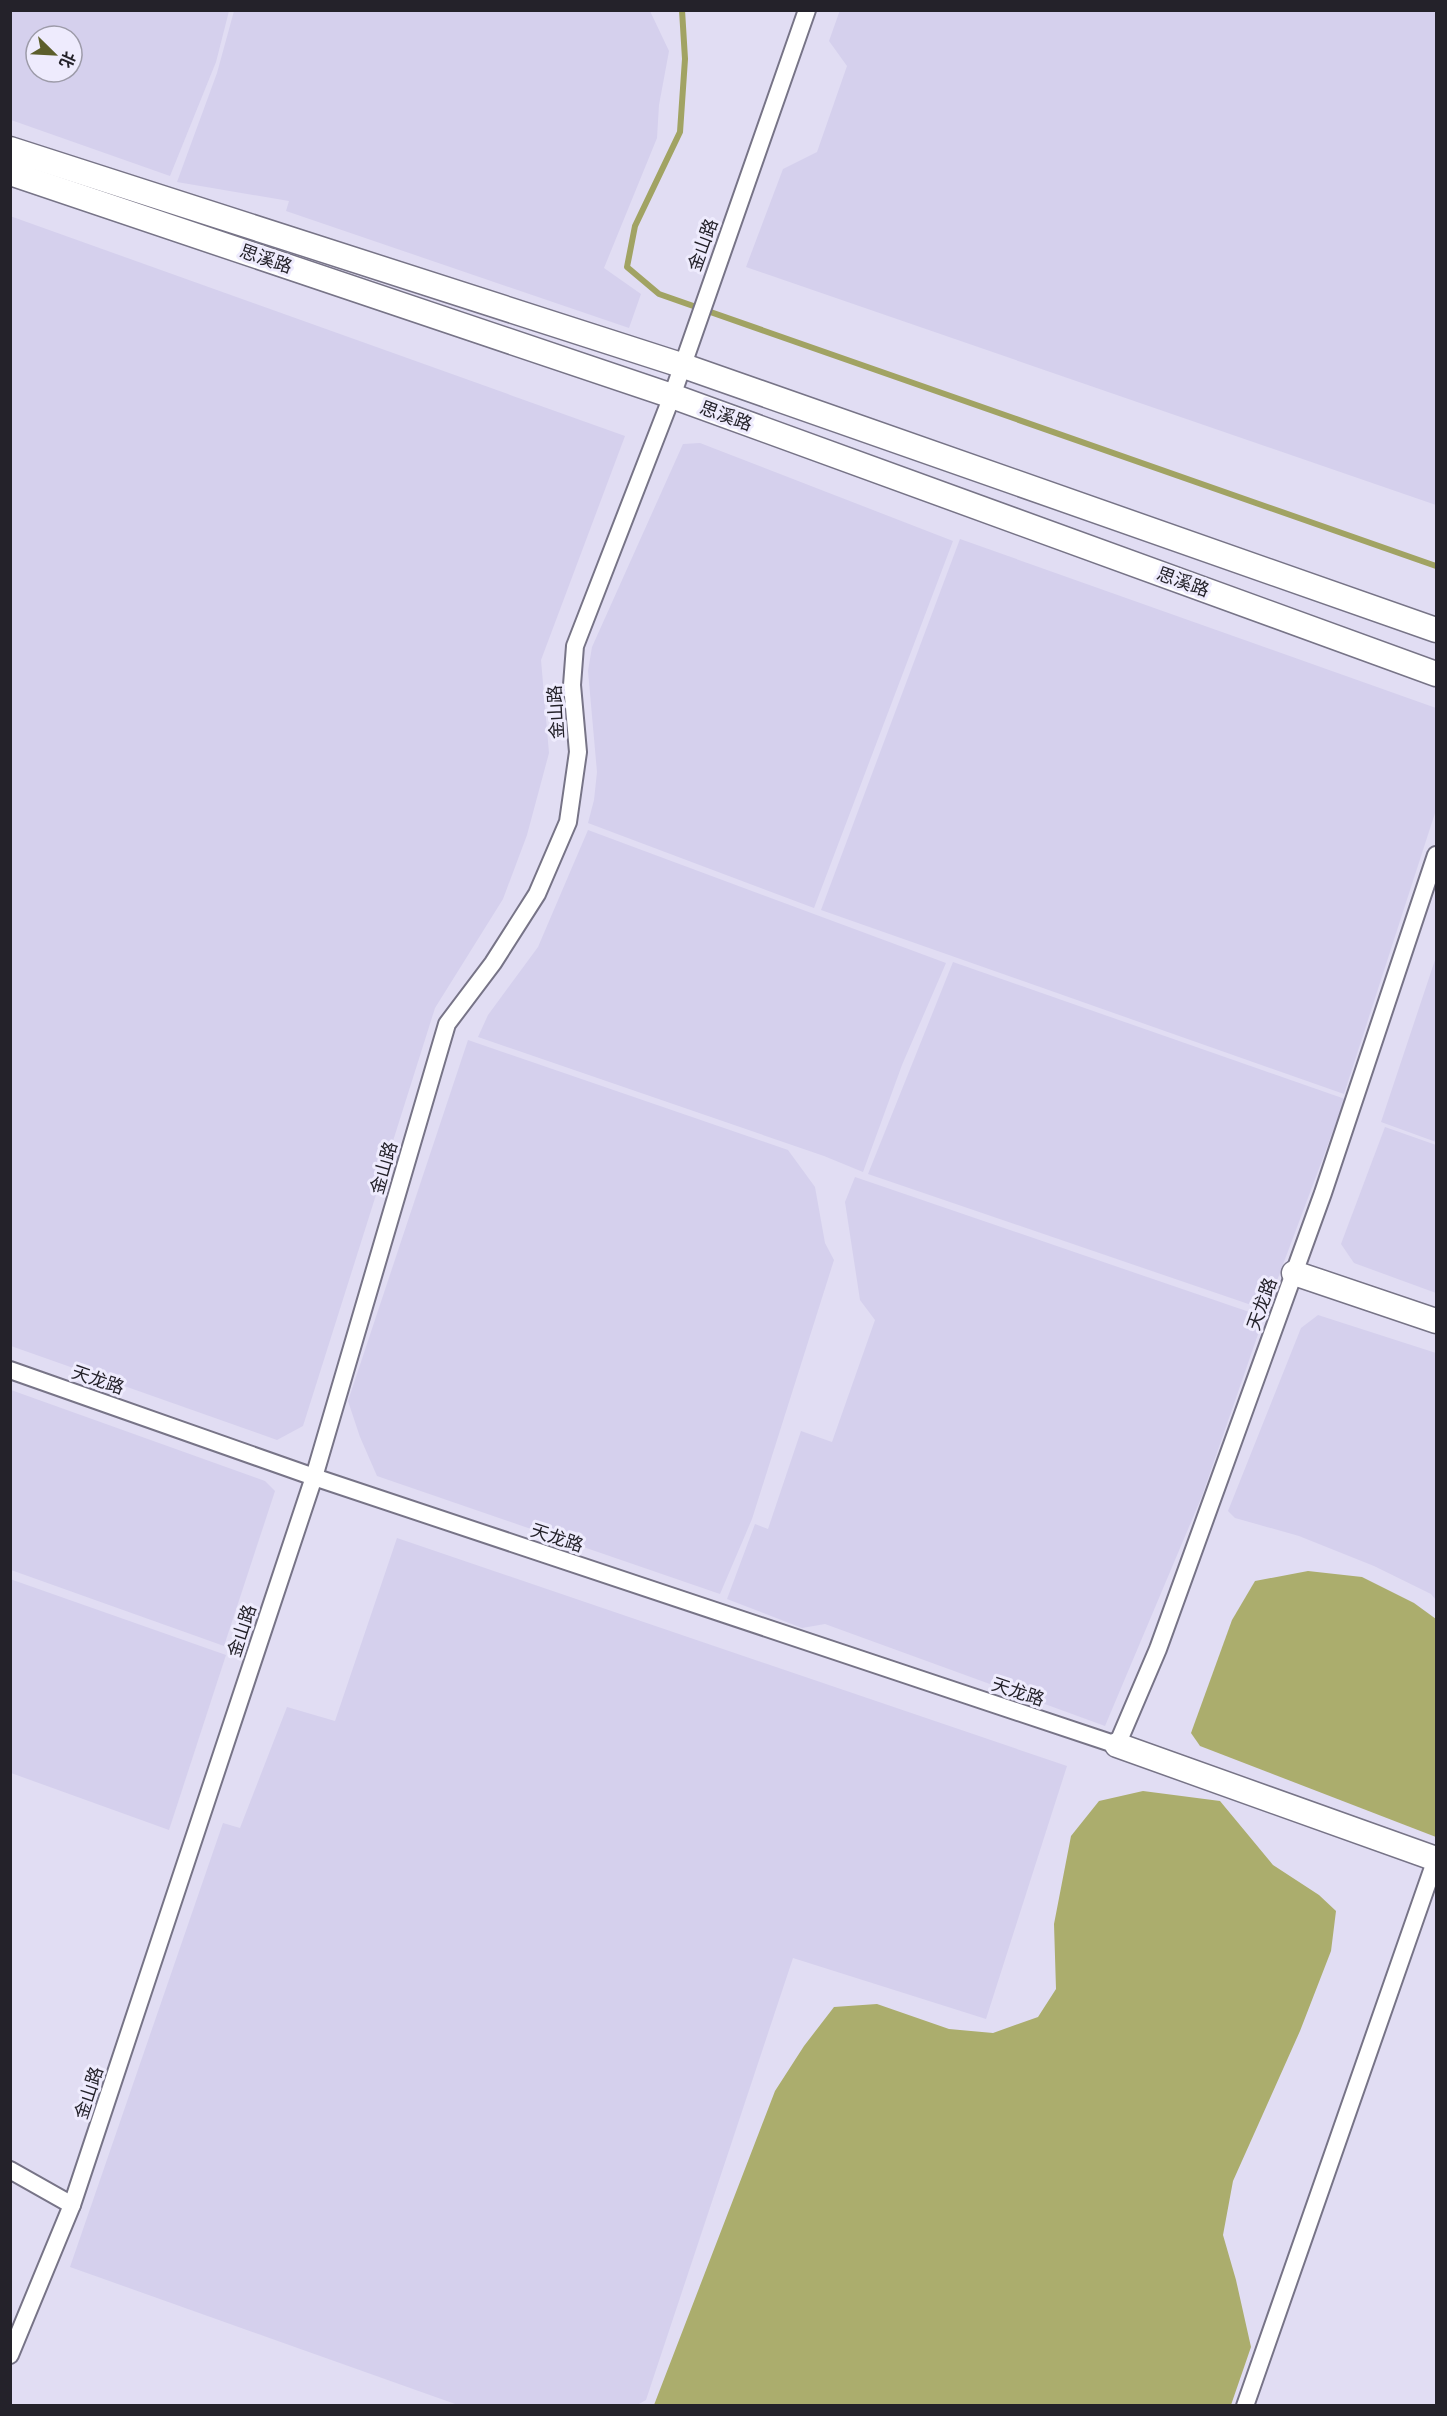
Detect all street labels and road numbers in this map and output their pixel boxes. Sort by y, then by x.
street label: 金山路 [684,216,722,274]
street label: 思溪路 [237,241,295,277]
street label: 思溪路 [697,397,755,435]
street label: 思溪路 [1154,563,1212,601]
street label: 金山路 [545,685,567,739]
street label: 金山路 [367,1139,401,1197]
street label: 天龙路 [1243,1275,1281,1333]
street label: 天龙路 [69,1362,127,1398]
street label: 天龙路 [528,1520,586,1556]
street label: 金山路 [224,1602,260,1660]
street label: 天龙路 [989,1674,1047,1710]
street label: 金山路 [71,2064,107,2122]

